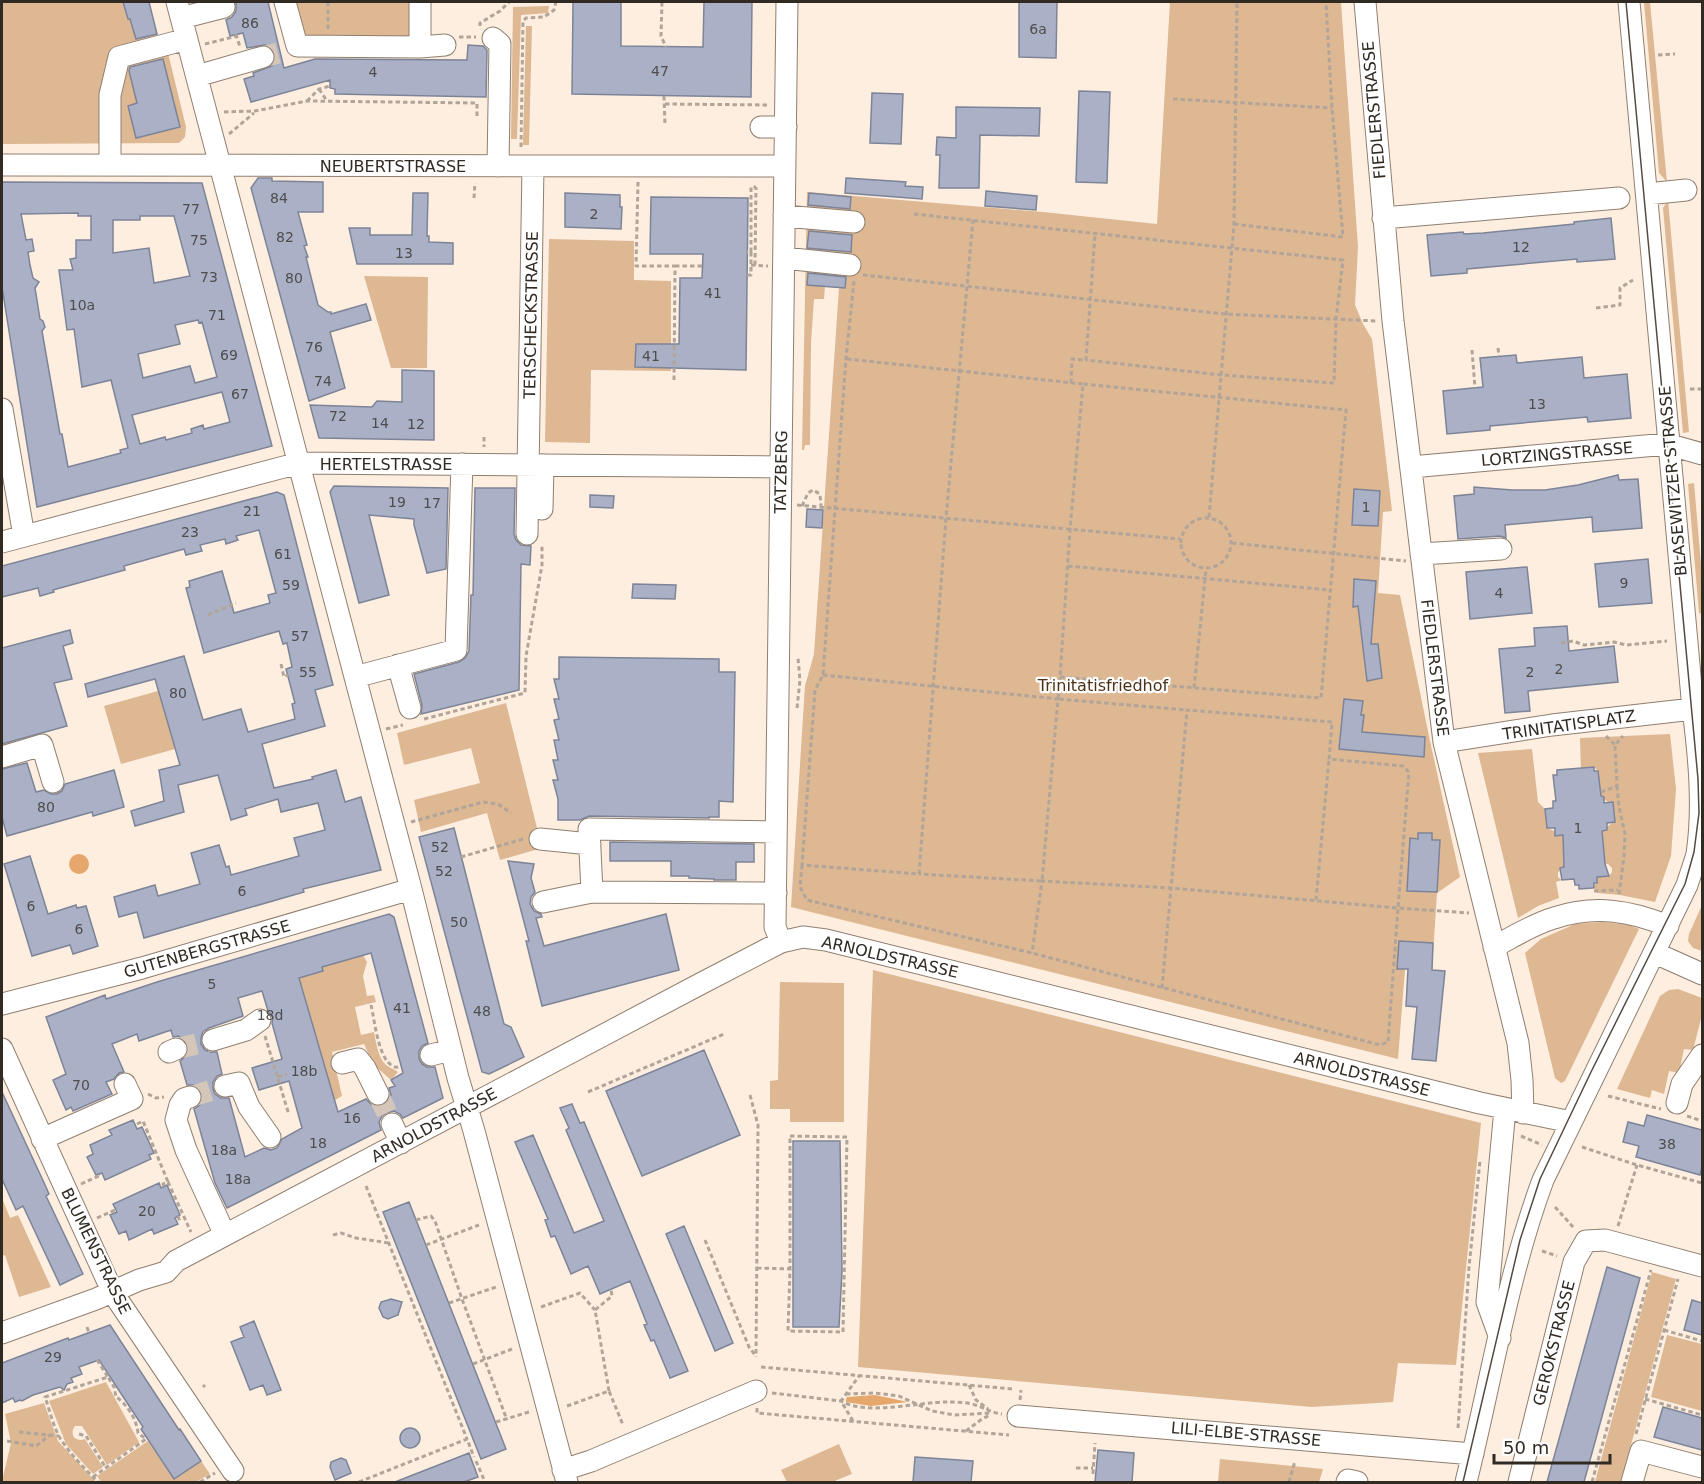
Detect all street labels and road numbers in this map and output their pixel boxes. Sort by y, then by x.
street label: FIEDLERSTRASSE [1359,40,1389,180]
street label: NEUBERTSTRASSE [320,157,466,176]
street label: TERSCHECKSTRASSE [520,231,542,400]
street label: BLASEWITZER STRASSE [1655,385,1691,577]
street label: TATZBERG [771,430,791,515]
street label: LORTZINGSTRASSE [1480,438,1634,470]
street label: HERTELSTRASSE [320,455,452,474]
street label: FIEDLERSTRASSE [1417,598,1453,738]
street label: TRINITATISPLATZ [1500,706,1637,744]
street label: GUTENBERGSTRASSE [122,916,292,982]
street label: ARNOLDSTRASSE [820,932,960,982]
street label: ARNOLDSTRASSE [1292,1048,1432,1100]
street label: ARNOLDSTRASSE [368,1084,500,1166]
street label: BLUMENSTRASSE [57,1185,135,1317]
street label: GEROKSTRASSE [1529,1278,1579,1408]
street label: LILI-ELBE-STRASSE [1170,1418,1322,1450]

